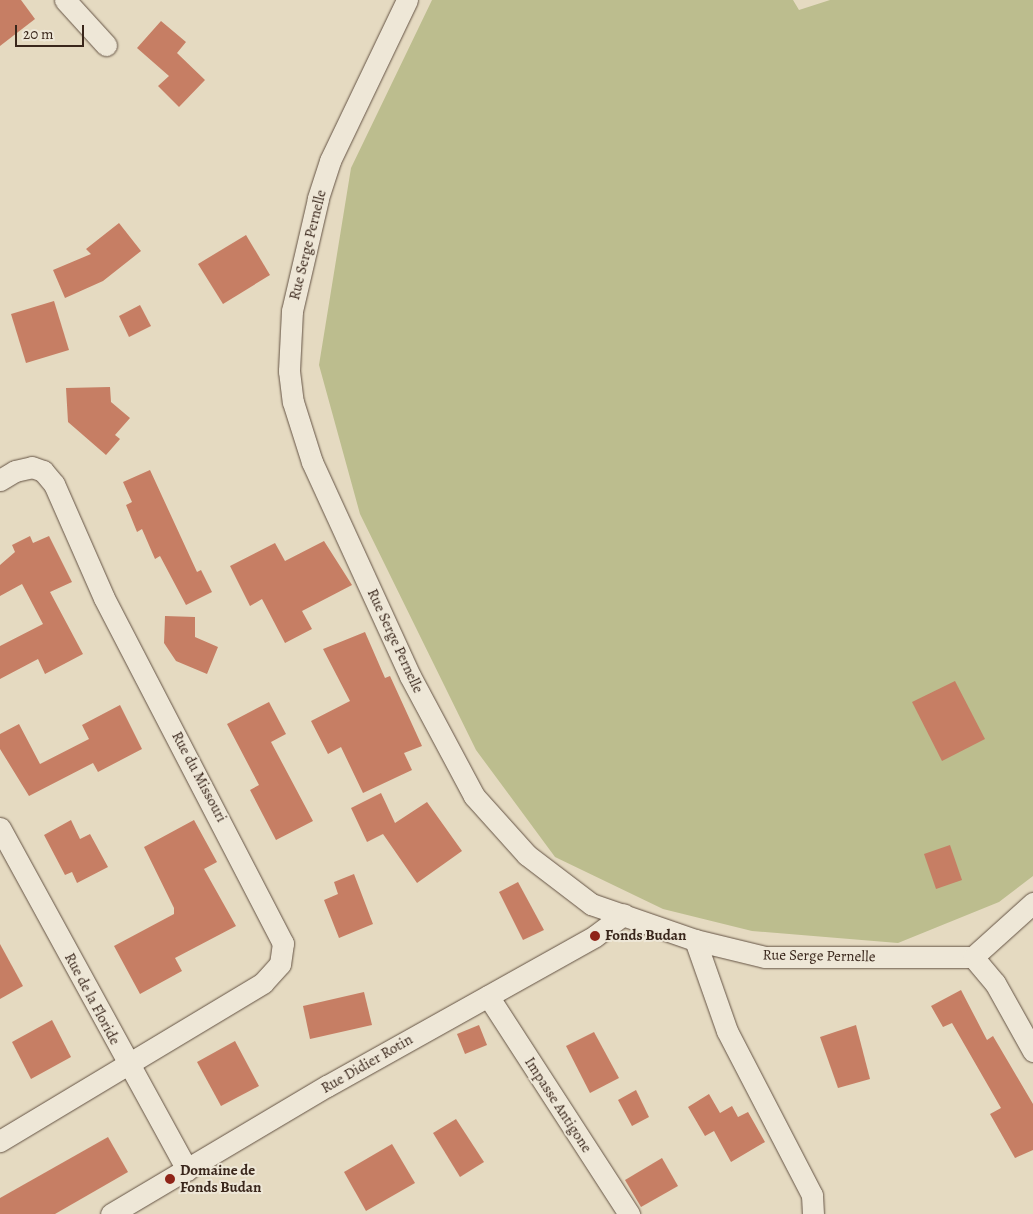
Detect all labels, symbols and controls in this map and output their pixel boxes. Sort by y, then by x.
scale bar [18,15,86,47]
text: 20 m [23,24,54,44]
street label: Rue Serge Pernelle [286,188,330,302]
street label: Rue Serge Pernelle [363,586,427,696]
street label: Rue du Missouri [168,729,230,825]
place label: Fonds Budan [605,927,687,945]
marker: Fonds Budan [589,930,601,942]
street label: Rue Serge Pernelle [762,946,876,966]
street label: Rue de la Floride [60,950,124,1048]
street label: Rue Didier Rotin [318,1031,416,1097]
street label: Impasse Antigone [520,1054,596,1156]
place label: Domaine de Fonds Budan [180,1161,262,1196]
marker: Domaine de Fonds Budan [164,1173,176,1185]

